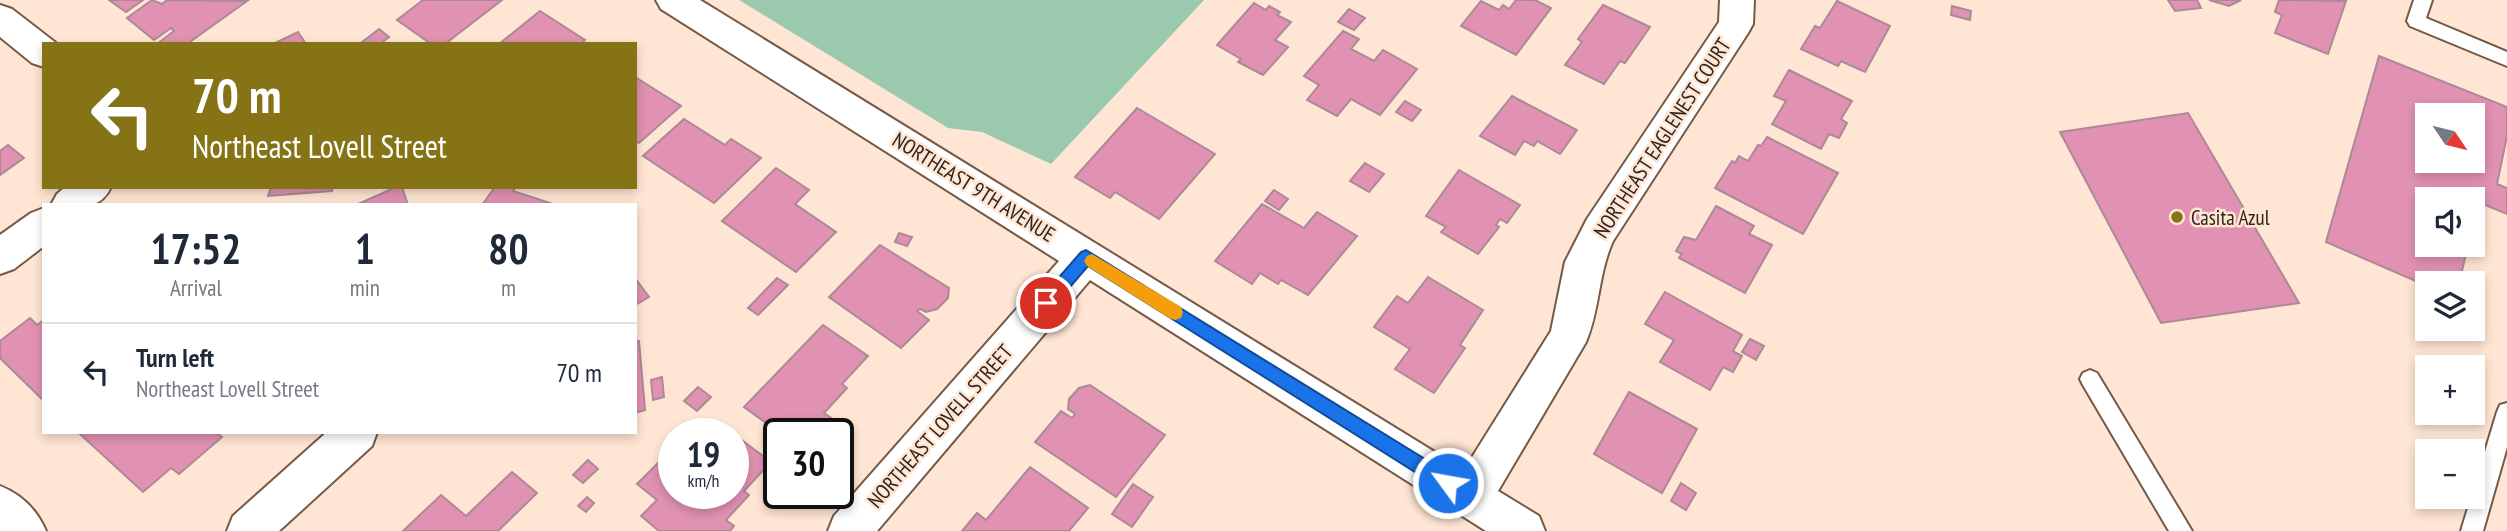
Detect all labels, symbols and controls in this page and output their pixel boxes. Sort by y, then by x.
street label: NORTHEAST EAGLENEST COURT [1587,33,1737,243]
text: 70 m [192,63,281,127]
icon: left [77,70,168,161]
north arrow [2415,103,2485,173]
map controls [2415,103,2485,509]
text: Northeast Lovell Street [192,125,447,167]
street label: NORTHEAST 9TH AVENUE [888,126,1060,248]
button: sound [2415,187,2485,257]
place label: Casita Azul [2191,204,2270,231]
marker: Casita Azul [2169,209,2185,225]
text: 17:52 [150,221,241,276]
text: 1 [355,221,375,276]
text: 80 [488,221,528,276]
button: layers [2415,271,2485,341]
text: Arrival [170,273,222,302]
text: min [350,273,380,302]
text: m [501,273,516,302]
pin [1016,273,1076,333]
icon: arrive [1027,284,1065,322]
street label: NORTHEAST LOVELL STREET [862,338,1019,513]
text: Turn left [136,341,214,374]
icon: left [77,353,115,391]
button: + [2415,355,2485,425]
text: 70 m [556,356,602,389]
text: Northeast Lovell Street [136,374,319,403]
speed limit sign: 30 [763,418,854,509]
text: 19 [687,431,720,477]
button: − [2415,439,2485,509]
position arrow [1411,446,1485,520]
text: km/h [688,469,719,492]

